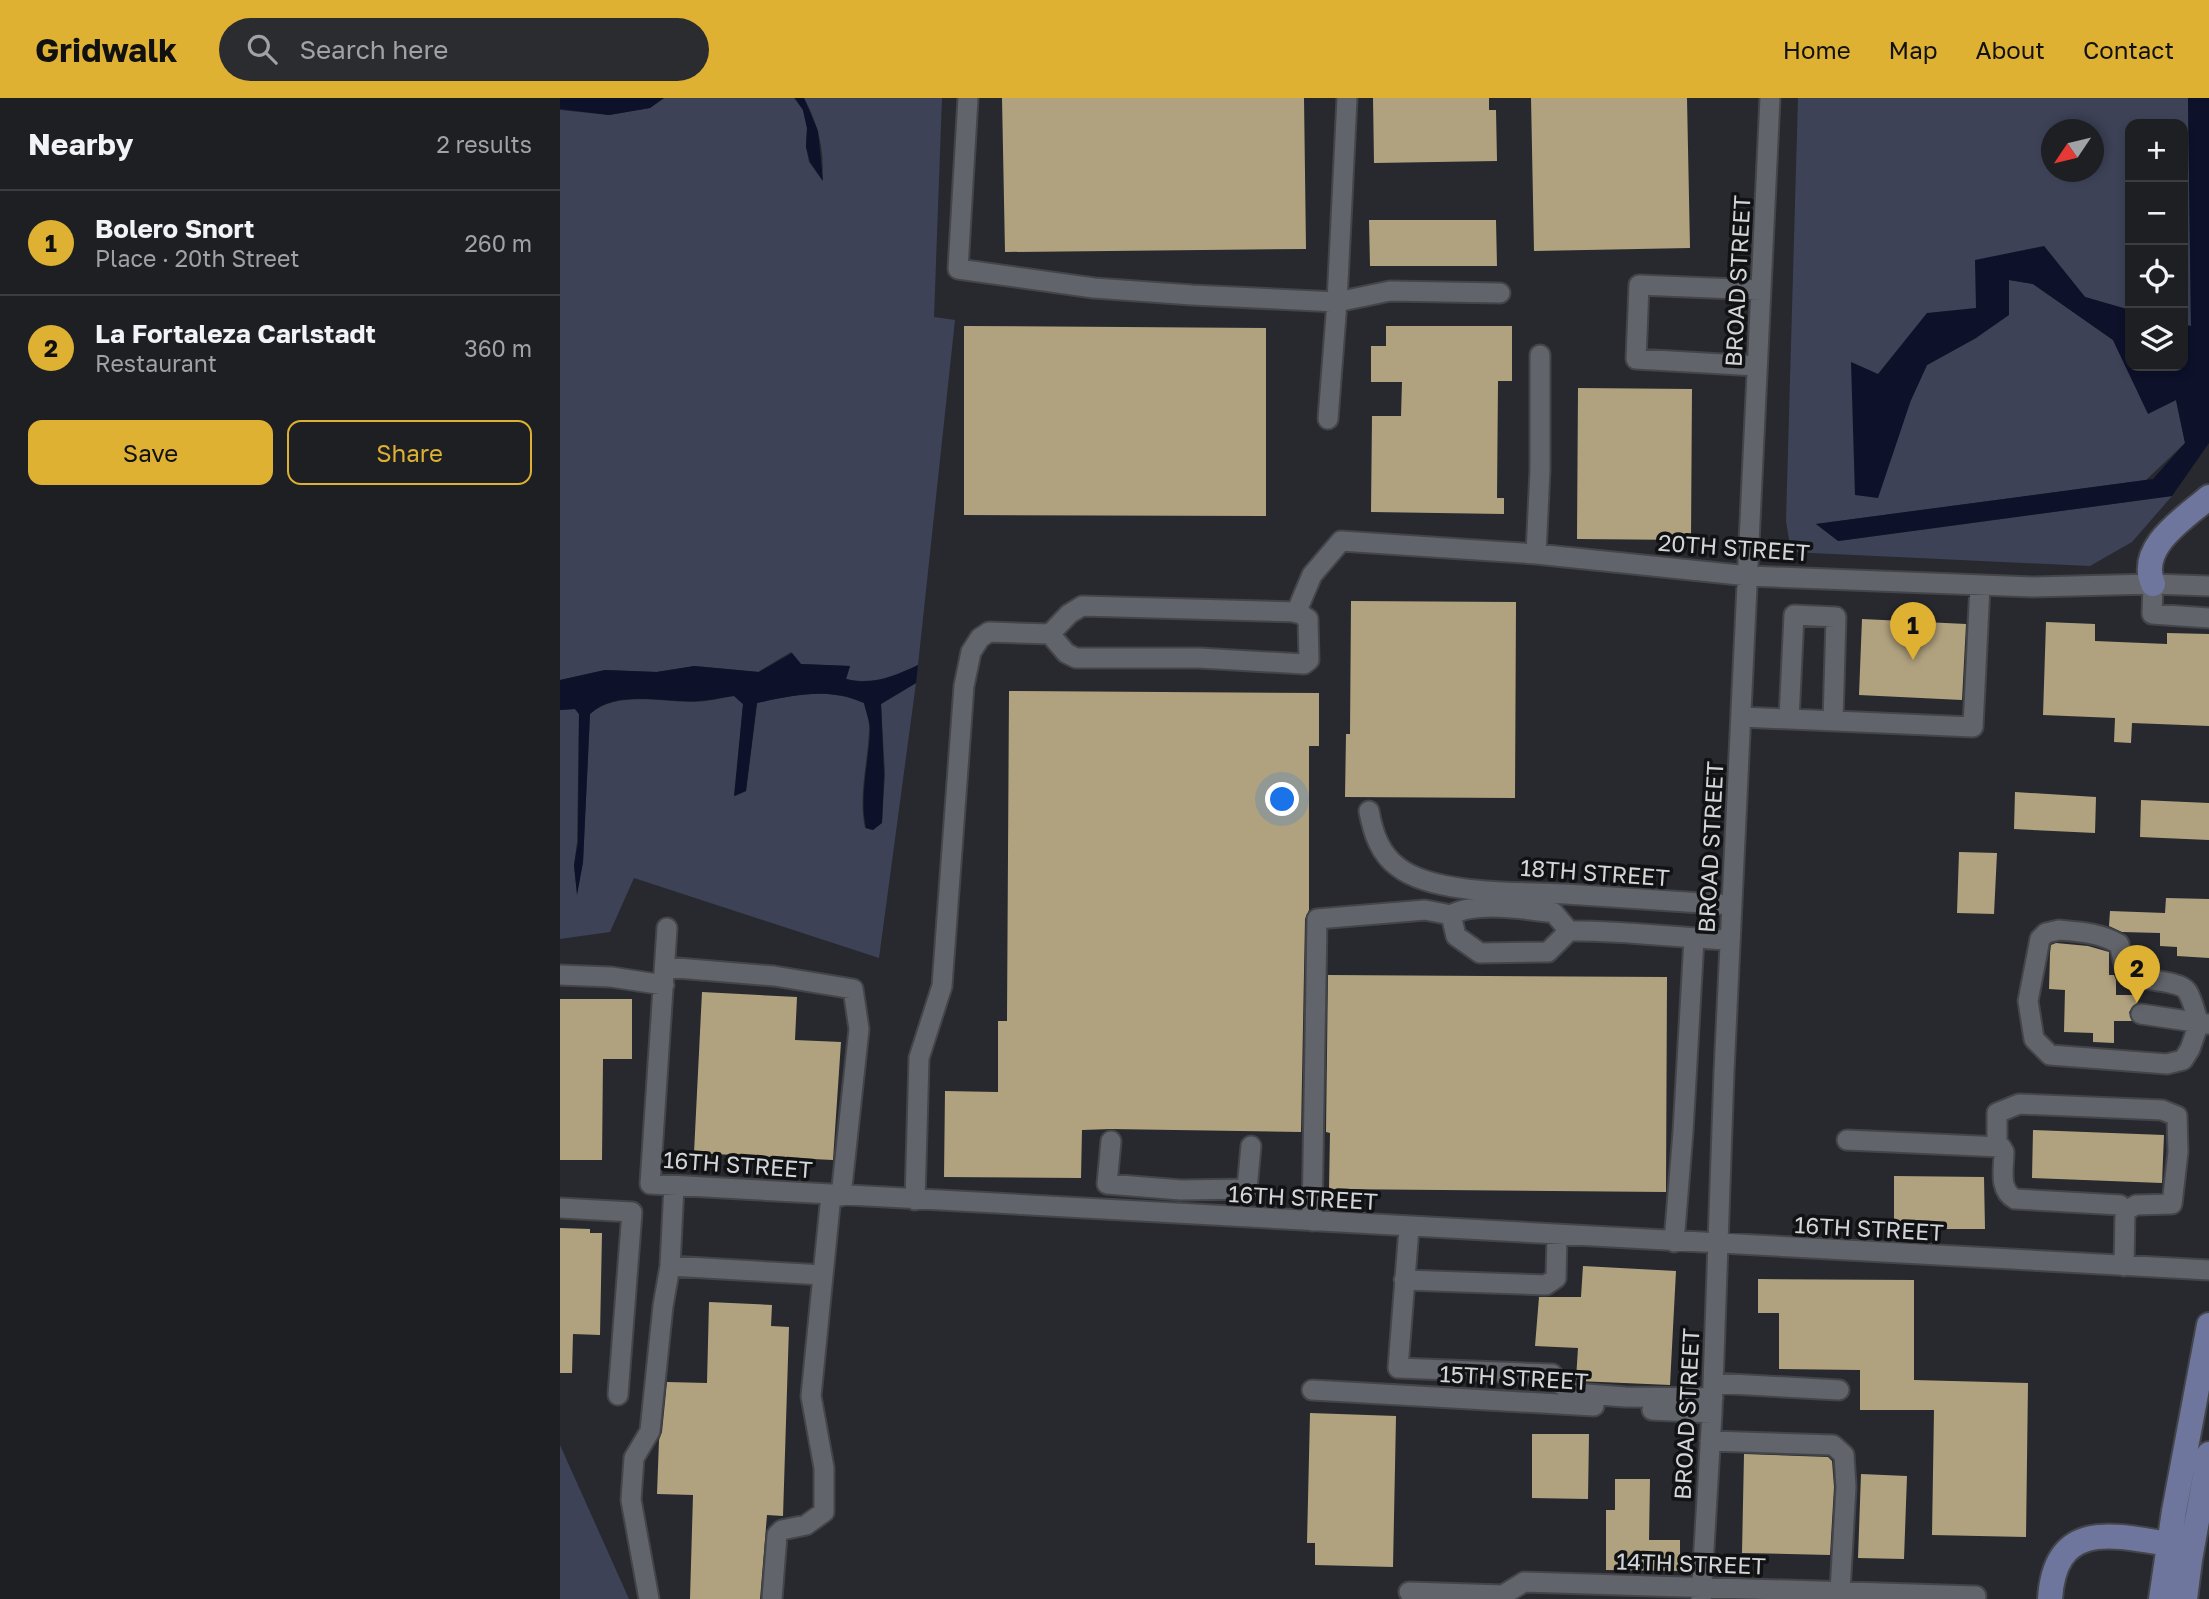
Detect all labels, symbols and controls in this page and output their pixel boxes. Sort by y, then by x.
search box [219,18,709,81]
text: Gridwalk [35,30,177,69]
icon: search [243,30,281,68]
text: Search here [299,34,448,65]
text: Home [1783,35,1851,64]
text: Map [1889,35,1938,64]
text: About [1976,35,2045,64]
text: Contact [2083,35,2174,64]
north arrow [2041,119,2104,182]
map controls [2125,119,2188,371]
button: + [2125,119,2188,182]
text: Nearby [28,126,133,162]
text: 2 results [436,130,532,158]
button: − [2125,182,2188,245]
street label: BROAD STREET [1719,194,1755,368]
text: Bolero Snort [95,213,255,244]
text: 1 [45,229,57,257]
text: 260 m [464,229,532,257]
text: Place · 20th Street [95,244,299,272]
button: locate [2125,245,2188,308]
button: layers [2125,308,2188,371]
text: La Fortaleza Carlstadt [95,318,376,349]
text: 2 [44,334,58,362]
text: 360 m [464,334,532,362]
text: Restaurant [95,349,217,377]
button: Save [28,420,273,485]
button: Share [287,420,532,485]
street label: 20TH STREET [1657,528,1811,566]
pin: 1 [1890,602,1936,660]
street label: BROAD STREET [1692,760,1728,934]
your location [1265,782,1299,816]
street label: 18TH STREET [1519,853,1671,891]
pin: 2 [2114,945,2160,1003]
street label: 16TH STREET [662,1145,814,1183]
street label: 16TH STREET [1228,1179,1378,1215]
street label: 16TH STREET [1794,1210,1944,1246]
street label: BROAD STREET [1668,1327,1704,1501]
street label: 15TH STREET [1439,1359,1589,1395]
street label: 14TH STREET [1616,1546,1766,1580]

